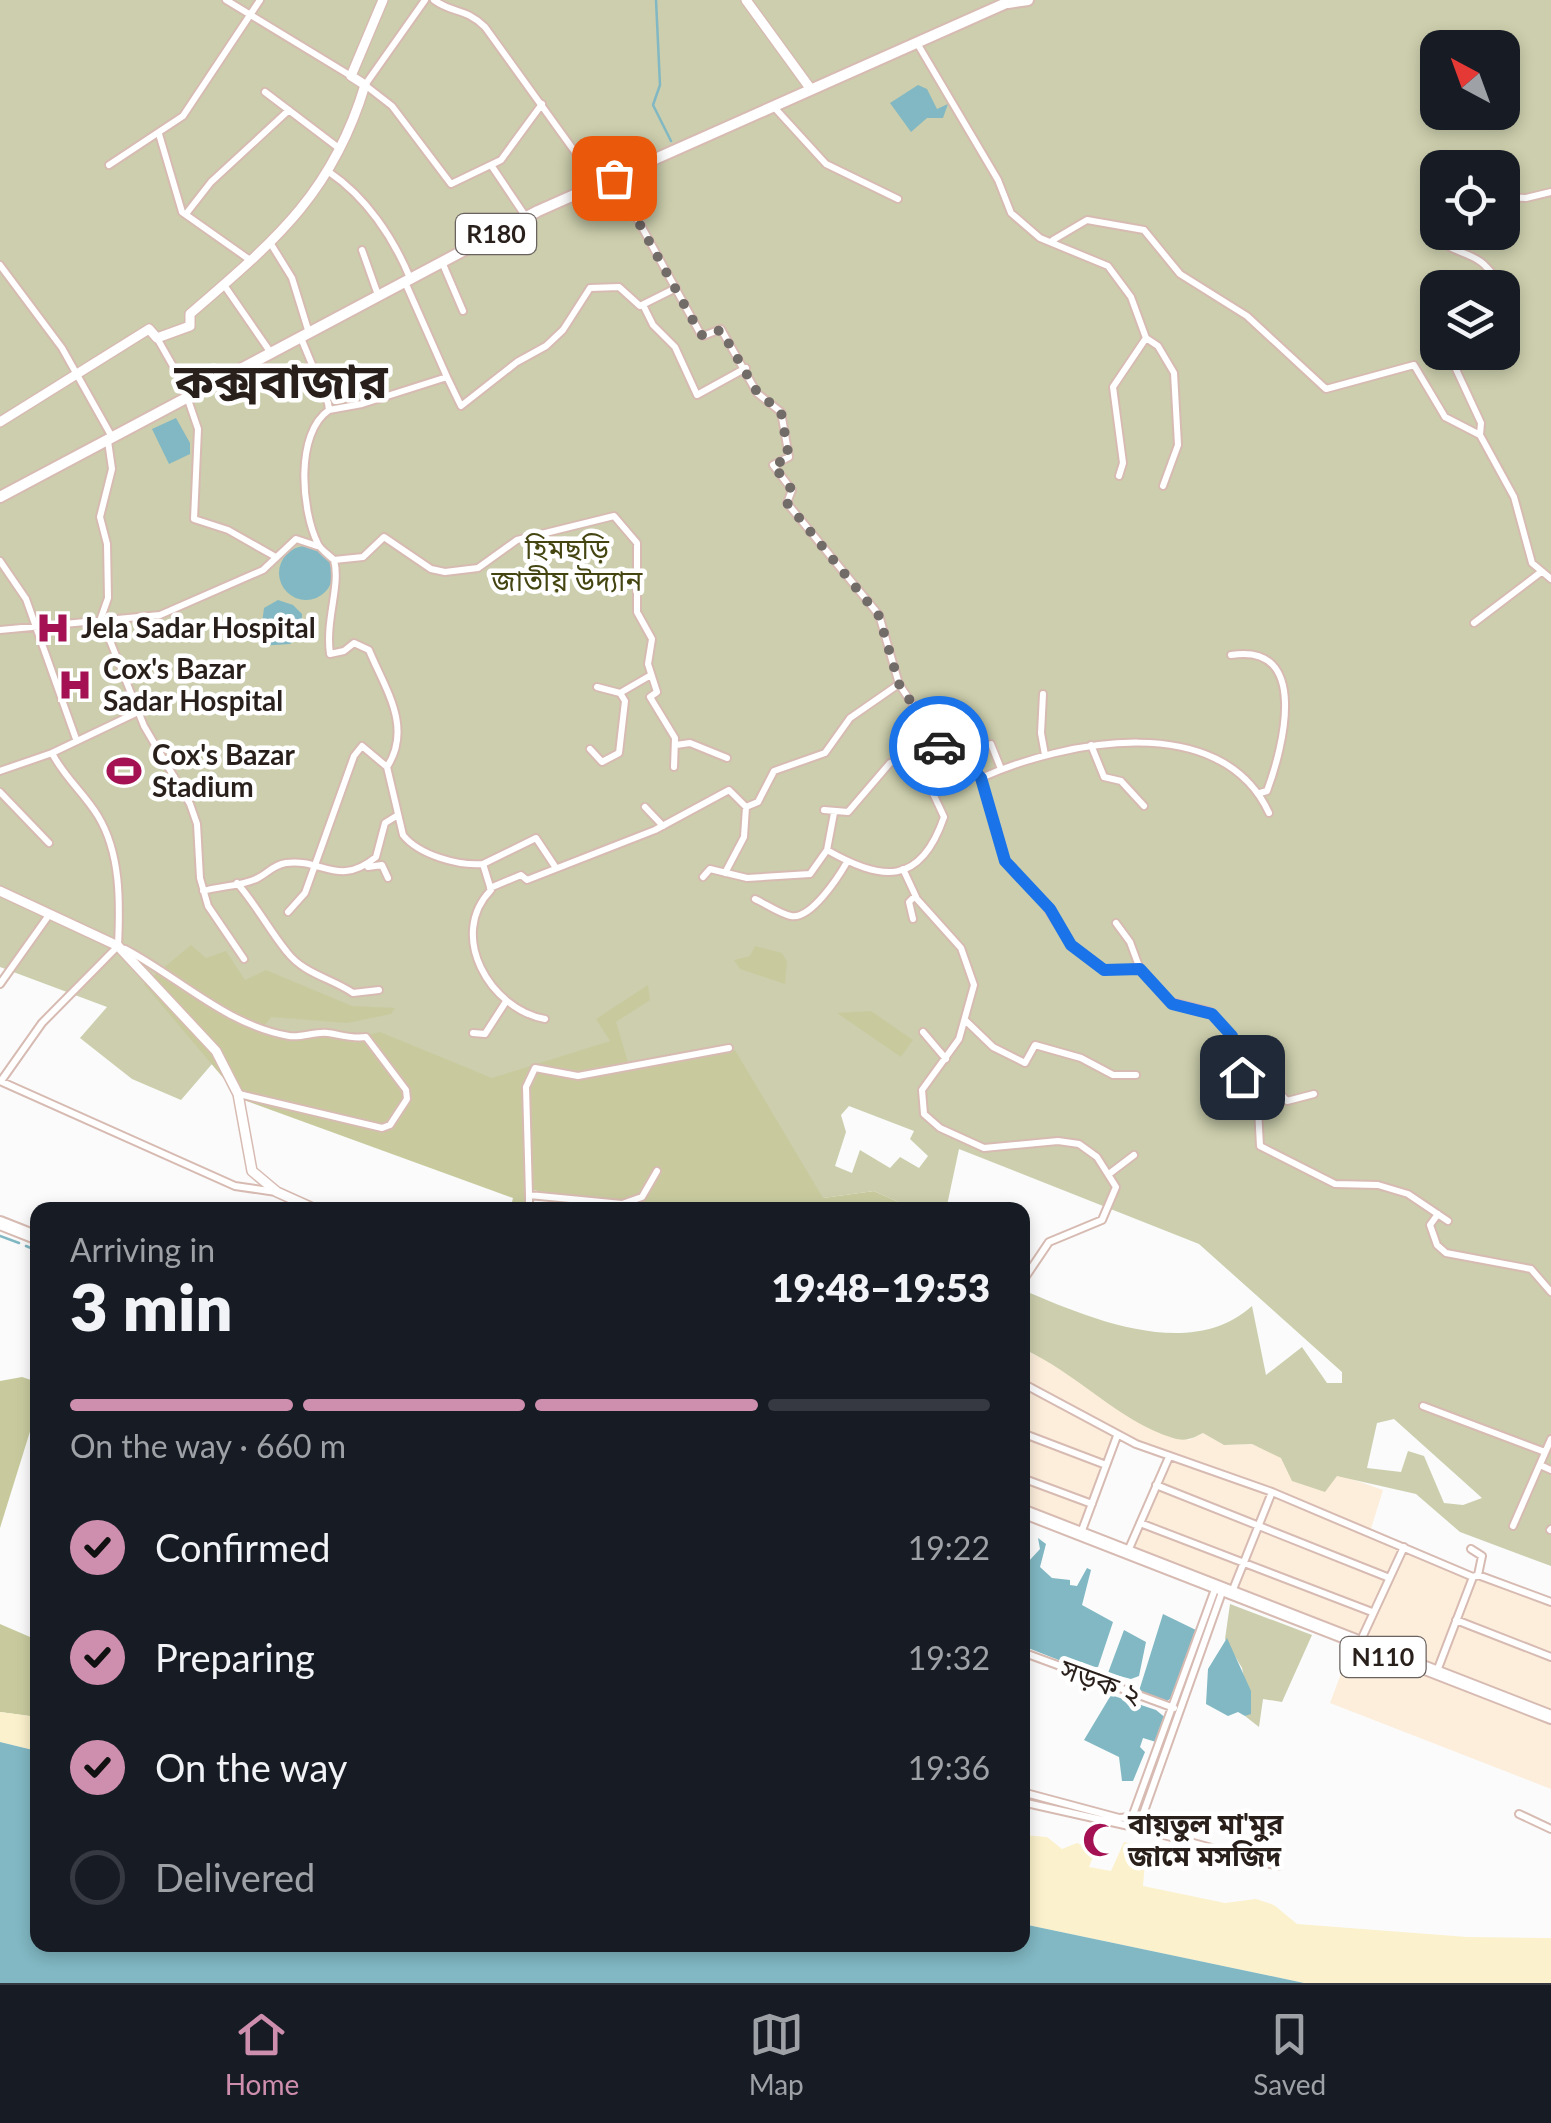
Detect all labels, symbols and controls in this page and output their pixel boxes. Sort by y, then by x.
north arrow [1420,30,1520,130]
map controls [1420,30,1520,370]
pin [572,136,657,221]
button: locate [1420,150,1520,250]
icon: bag [587,151,642,206]
road number: R180 [456,214,536,254]
button: layers [1420,270,1520,370]
district label: কক্সবাজার [173,351,389,408]
park label: হিমছড়ি জাতীয় উদ্যান [491,531,644,597]
hospital icon: Jela Sadar Hospital [34,609,72,647]
place label: Jela Sadar Hospital [81,610,316,644]
place label: Cox's Bazar Sadar Hospital [103,651,283,717]
hospital icon: Cox's Bazar Sadar Hospital [56,666,94,704]
courier [889,696,989,796]
icon: car [912,719,967,774]
place label: Cox's Bazar Stadium [152,737,295,803]
sports icon: Cox's Bazar Stadium [105,752,143,790]
pin [1200,1035,1285,1120]
icon: home [1215,1050,1270,1105]
text: Arriving in [70,1230,215,1269]
text: 19:48–19:53 [771,1264,990,1310]
text: 3 min [70,1267,232,1345]
text: On the way · 660 m [70,1426,346,1465]
icon: check [70,1520,125,1575]
text: Confirmed [155,1524,331,1570]
text: 19:22 [908,1528,990,1567]
icon: check [70,1630,125,1685]
text: Preparing [155,1634,315,1680]
road number: N110 [1340,1637,1426,1677]
text: 19:32 [908,1638,990,1677]
street label: সড়ক ২ [1055,1650,1147,1711]
icon: check [70,1740,125,1795]
text: On the way [155,1744,347,1790]
text: 19:36 [908,1748,990,1787]
place label: বায়তুল মা'মুর জামে মসজিদ [1127,1806,1284,1872]
mosque icon: বায়তুল মা'মুর জামে মসজিদ [1081,1821,1119,1859]
text: Delivered [155,1854,315,1900]
tab: Home [225,2007,299,2101]
tab: Map [749,2007,804,2101]
tab: Saved [1253,2007,1326,2101]

